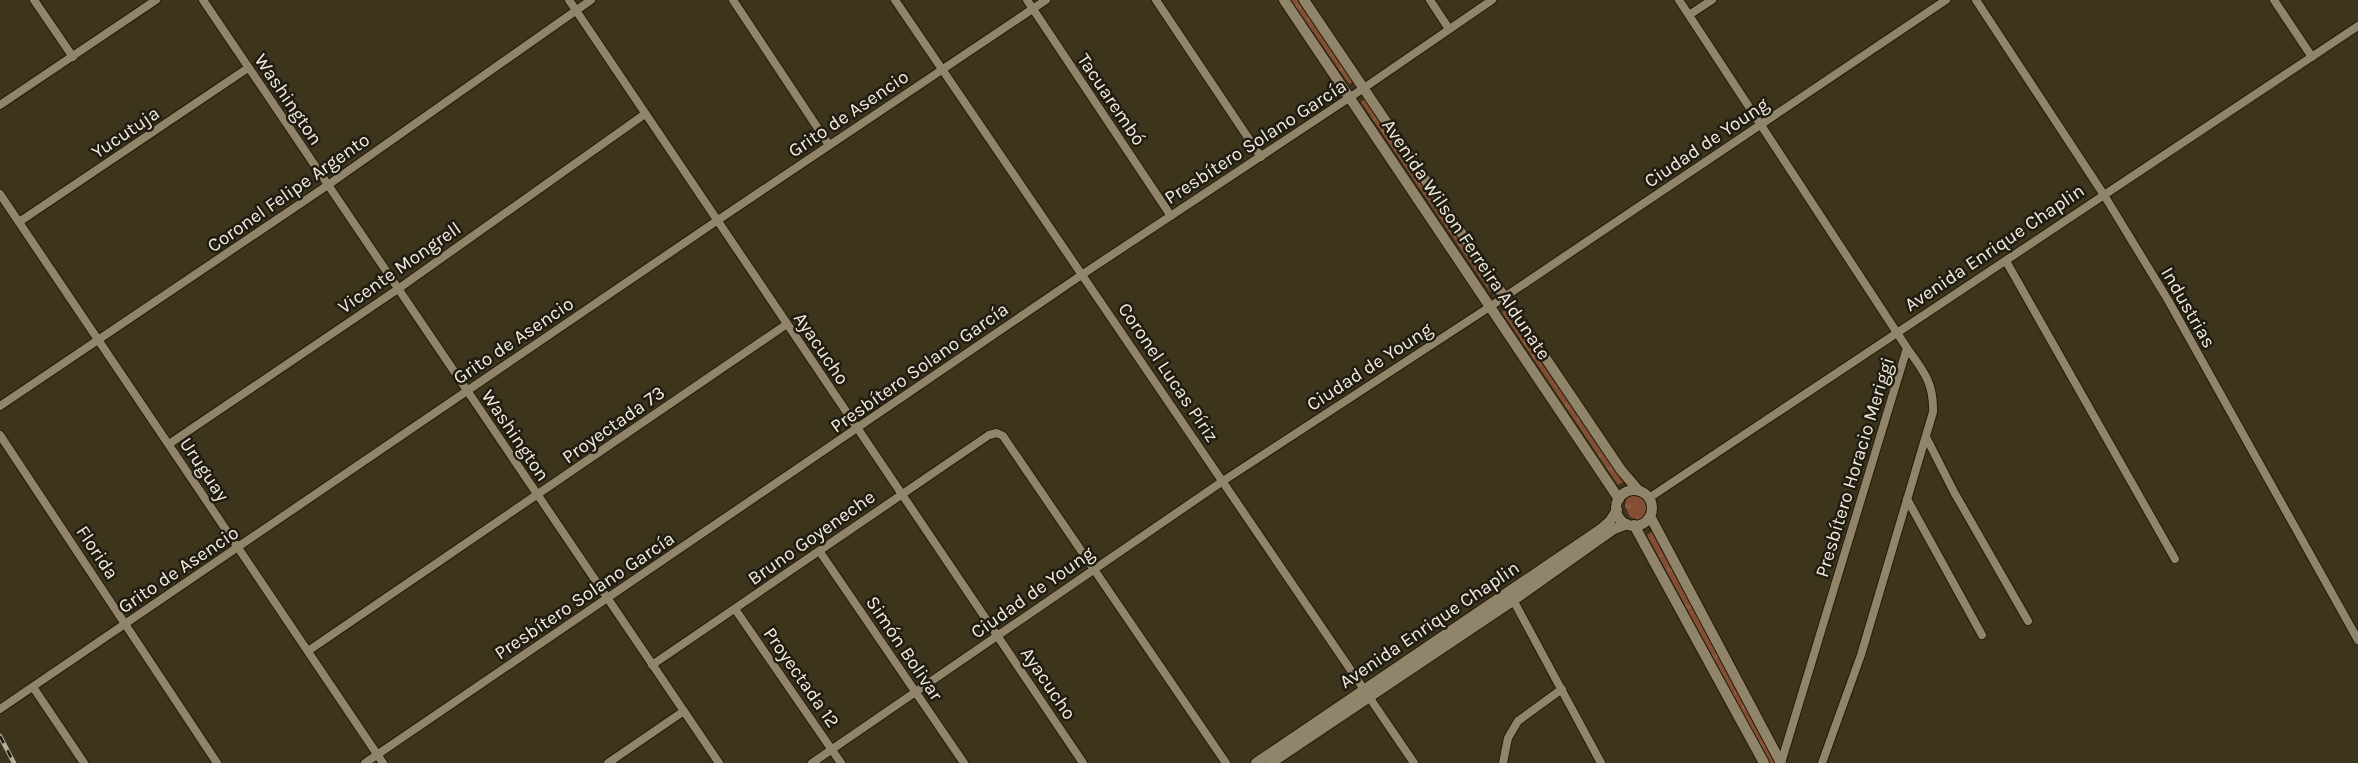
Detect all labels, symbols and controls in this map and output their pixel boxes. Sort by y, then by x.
street label: Tacuarembó [1072,49,1150,150]
street label: Washington [250,50,327,149]
street label: Grito de Asencio [784,65,913,162]
street label: Presbítero Solano García [1161,75,1351,209]
street label: Ciudad de Young [1640,93,1773,193]
street label: Yucutuja [87,102,164,163]
street label: Avenida Wilson Ferreira Aldunate [1377,115,1555,364]
street label: Coronel Felipe Argento [203,129,374,257]
street label: Avenida Enrique Chaplin [1901,179,2089,316]
street label: Vicente Mongrell [334,217,465,318]
street label: Industrias [2156,263,2220,352]
street label: Grito de Asencio [449,292,578,389]
street label: Presbítero Solano García [826,298,1013,438]
street label: Coronel Lucas Píriz [1113,299,1223,446]
street label: Ayacucho [789,308,853,389]
street label: Ciudad de Young [1303,318,1437,416]
street label: Presbítero Horacio Meriggi [1811,355,1899,580]
street label: Proyectada 73 [558,381,669,468]
street label: Washington [477,386,554,485]
street label: Uruguay [175,433,234,506]
street label: Bruno Goyeneche [744,486,879,590]
street label: Grito de Asencio [114,521,243,618]
street label: Florida [71,522,123,584]
street label: Presbítero Solano García [490,527,679,664]
street label: Ciudad de Young [967,542,1099,643]
street label: Avenida Enrique Chaplin [1336,556,1524,693]
street label: Simón Bolivar [861,592,947,705]
street label: Proyectada 12 [759,623,844,732]
street label: Ayacucho [1016,643,1080,724]

